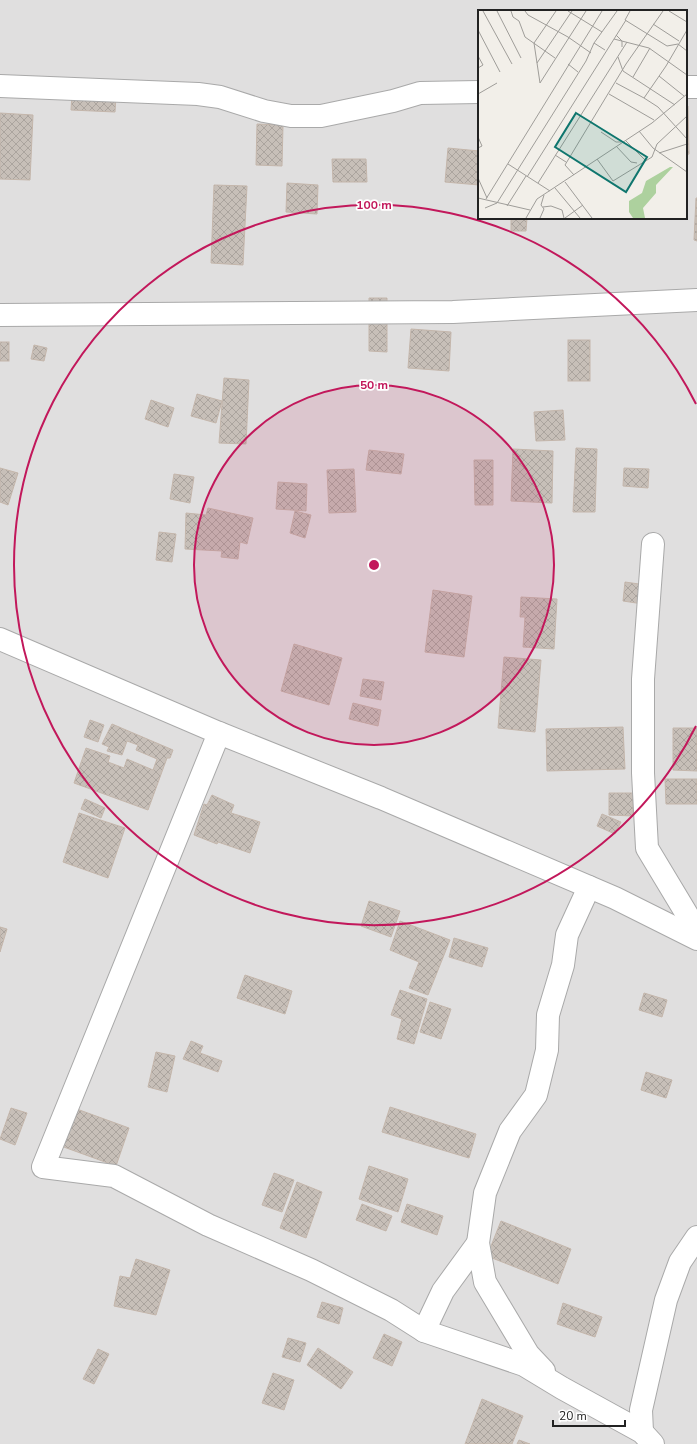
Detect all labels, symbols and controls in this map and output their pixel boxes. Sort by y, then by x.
inset map [478,10,687,219]
text: 100 m [356,197,392,213]
text: 50 m [360,377,388,393]
centre of rings [367,558,381,572]
scale bar [553,1402,625,1428]
text: 20 m [559,1408,587,1424]

